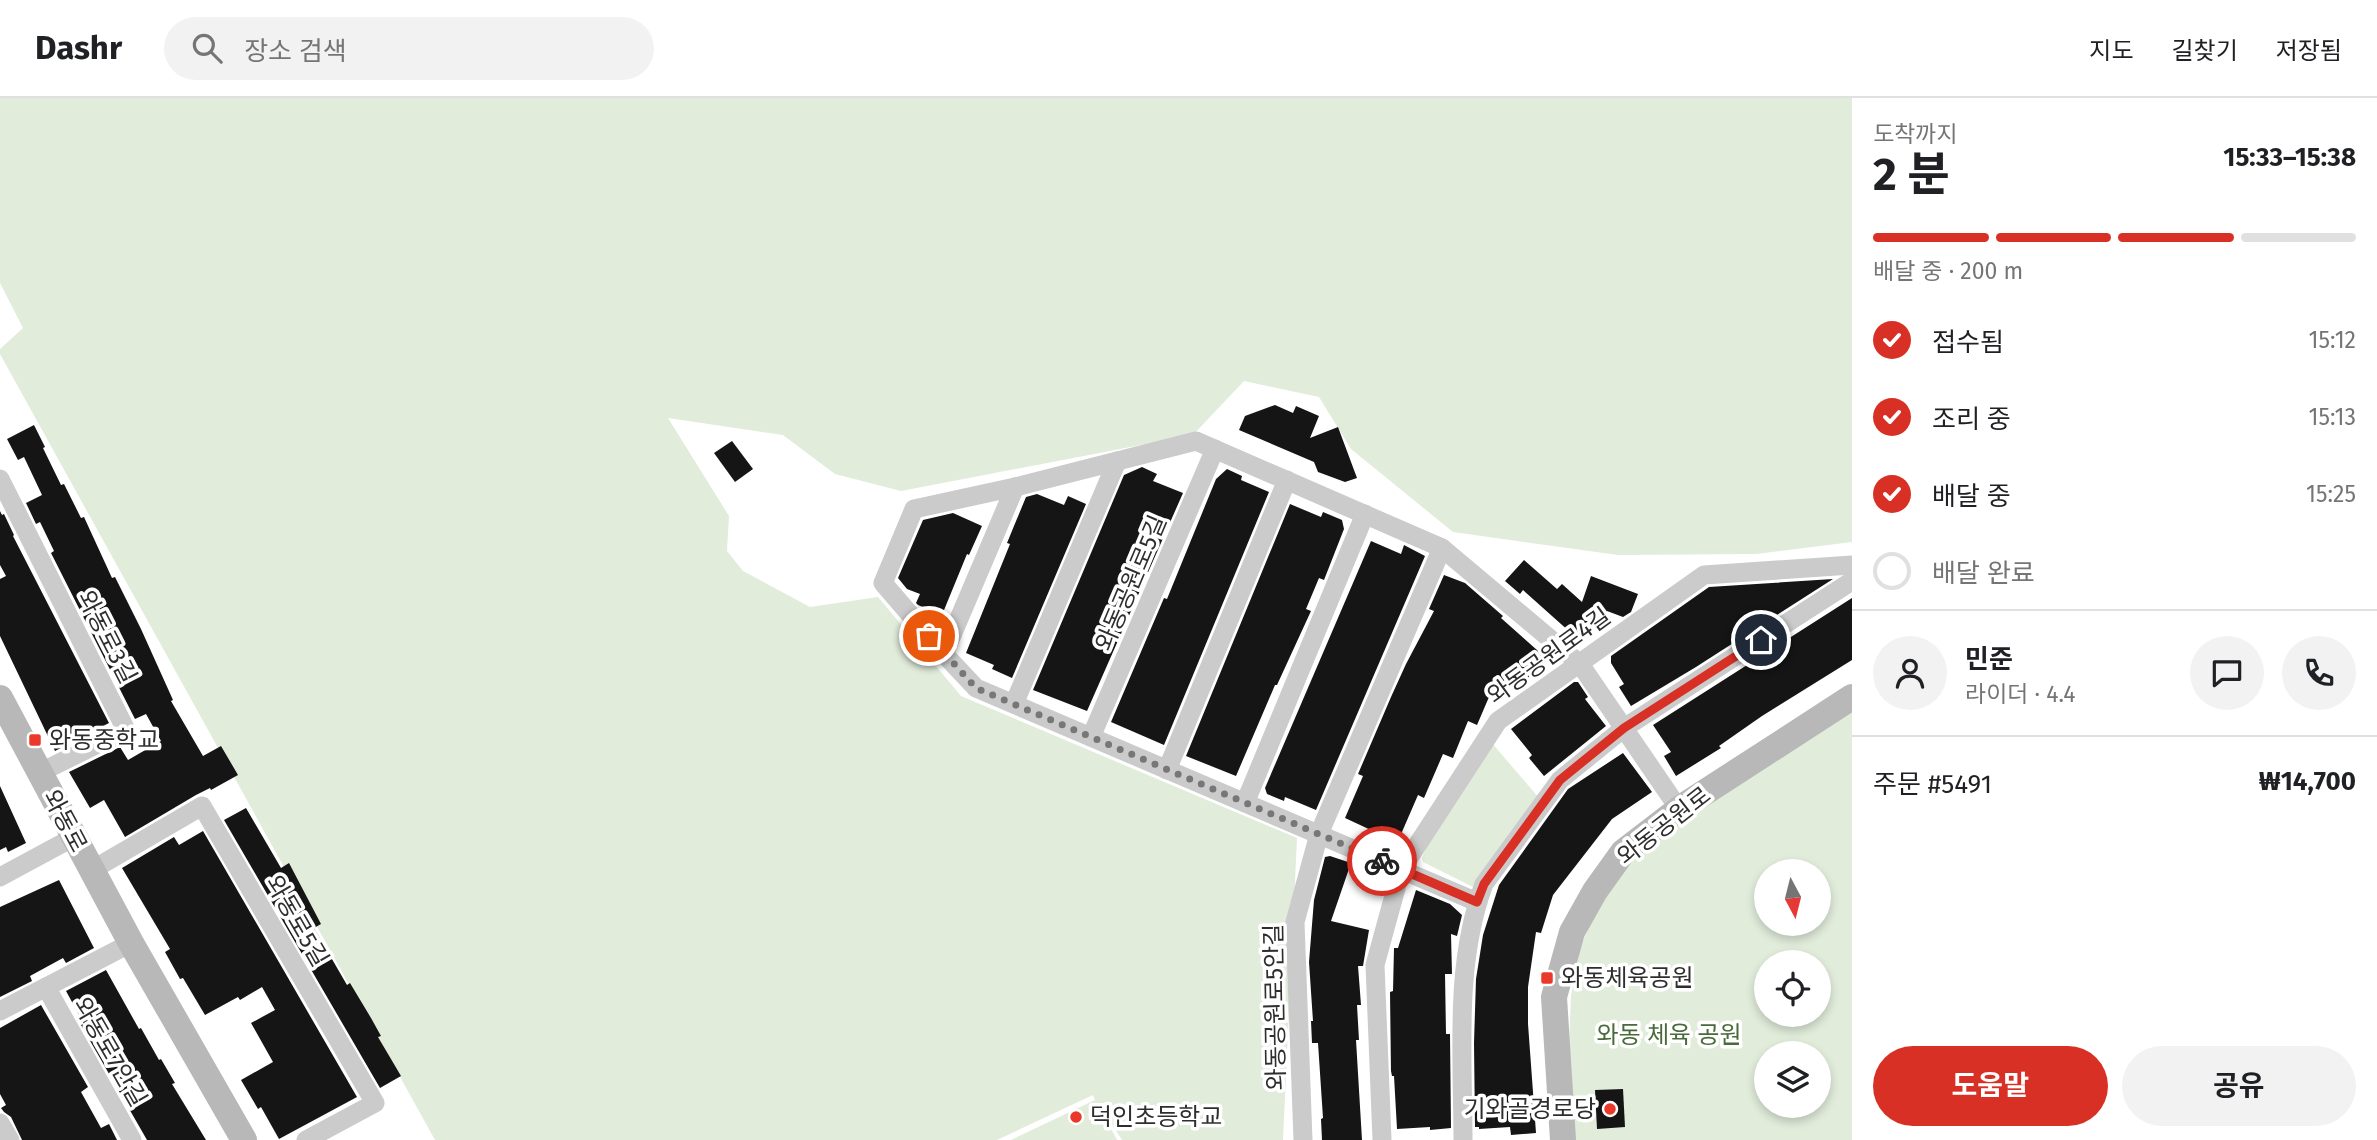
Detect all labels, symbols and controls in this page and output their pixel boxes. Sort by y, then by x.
search box [164,17,654,80]
text: Dashr [35,28,122,68]
icon: search [188,29,226,67]
text: 장소 검색 [244,36,347,67]
text: 지도 [2089,37,2134,65]
text: 길찾기 [2172,37,2238,65]
text: 저장됨 [2276,37,2342,65]
text: 도착까지 [1873,120,1958,148]
text: 15:33–15:38 [2223,142,2356,173]
text: 2 분 [1873,147,1950,202]
text: 배달 중 · 200 m [1873,257,2023,285]
icon: check [1873,321,1911,359]
text: 15:12 [2309,326,2356,354]
text: 접수됨 [1932,327,2004,358]
icon: check [1873,398,1911,436]
text: 15:13 [2308,403,2356,431]
text: 조리 중 [1932,404,2011,435]
icon: check [1873,475,1911,513]
text: 15:25 [2306,480,2356,508]
text: 배달 중 [1932,481,2011,512]
street label: 와동공원로5길 [1090,511,1172,655]
text: 배달 완료 [1932,558,2035,589]
street label: 와동로3길 [72,586,142,688]
street label: 와동공원로4길 [1482,602,1616,710]
pin [899,606,959,666]
pin [1731,610,1791,670]
icon: bag [910,617,948,655]
icon: home [1742,621,1780,659]
button: person [1873,636,1947,710]
button: chat [2190,636,2264,710]
button: phone [2282,636,2356,710]
text: 민준 [1965,644,2013,675]
text: 라이더 · 4.4 [1965,680,2075,708]
place label: 와동중학교 [49,726,159,754]
marker: 와동중학교 [27,732,43,748]
text: ₩14,700 [2259,766,2356,797]
text: 주문 #5491 [1873,769,1992,800]
street label: 와동공원로 [1612,781,1716,871]
street label: 와동로 [37,785,93,857]
courier [1347,826,1417,896]
icon: bike [1363,842,1401,880]
north arrow [1754,859,1830,936]
map controls [1754,859,1831,1118]
street label: 와동로5길 [260,871,334,971]
street label: 와동공원로5안길 [1260,923,1290,1091]
button: locate [1754,950,1831,1027]
place label: 와동체육공원 [1561,964,1693,992]
marker: 와동체육공원 [1539,970,1555,986]
street label: 와동로7안길 [68,993,152,1111]
park label: 와동 체육 공원 [1596,1021,1742,1049]
button: layers [1754,1041,1831,1118]
button: 도움말 [1873,1046,2108,1126]
button: 공유 [2122,1046,2356,1126]
place label: 기와골경로당 [1464,1095,1596,1123]
marker: 기와골경로당 [1602,1101,1618,1117]
place label: 덕인초등학교 [1090,1103,1222,1131]
marker: 덕인초등학교 [1068,1109,1084,1125]

